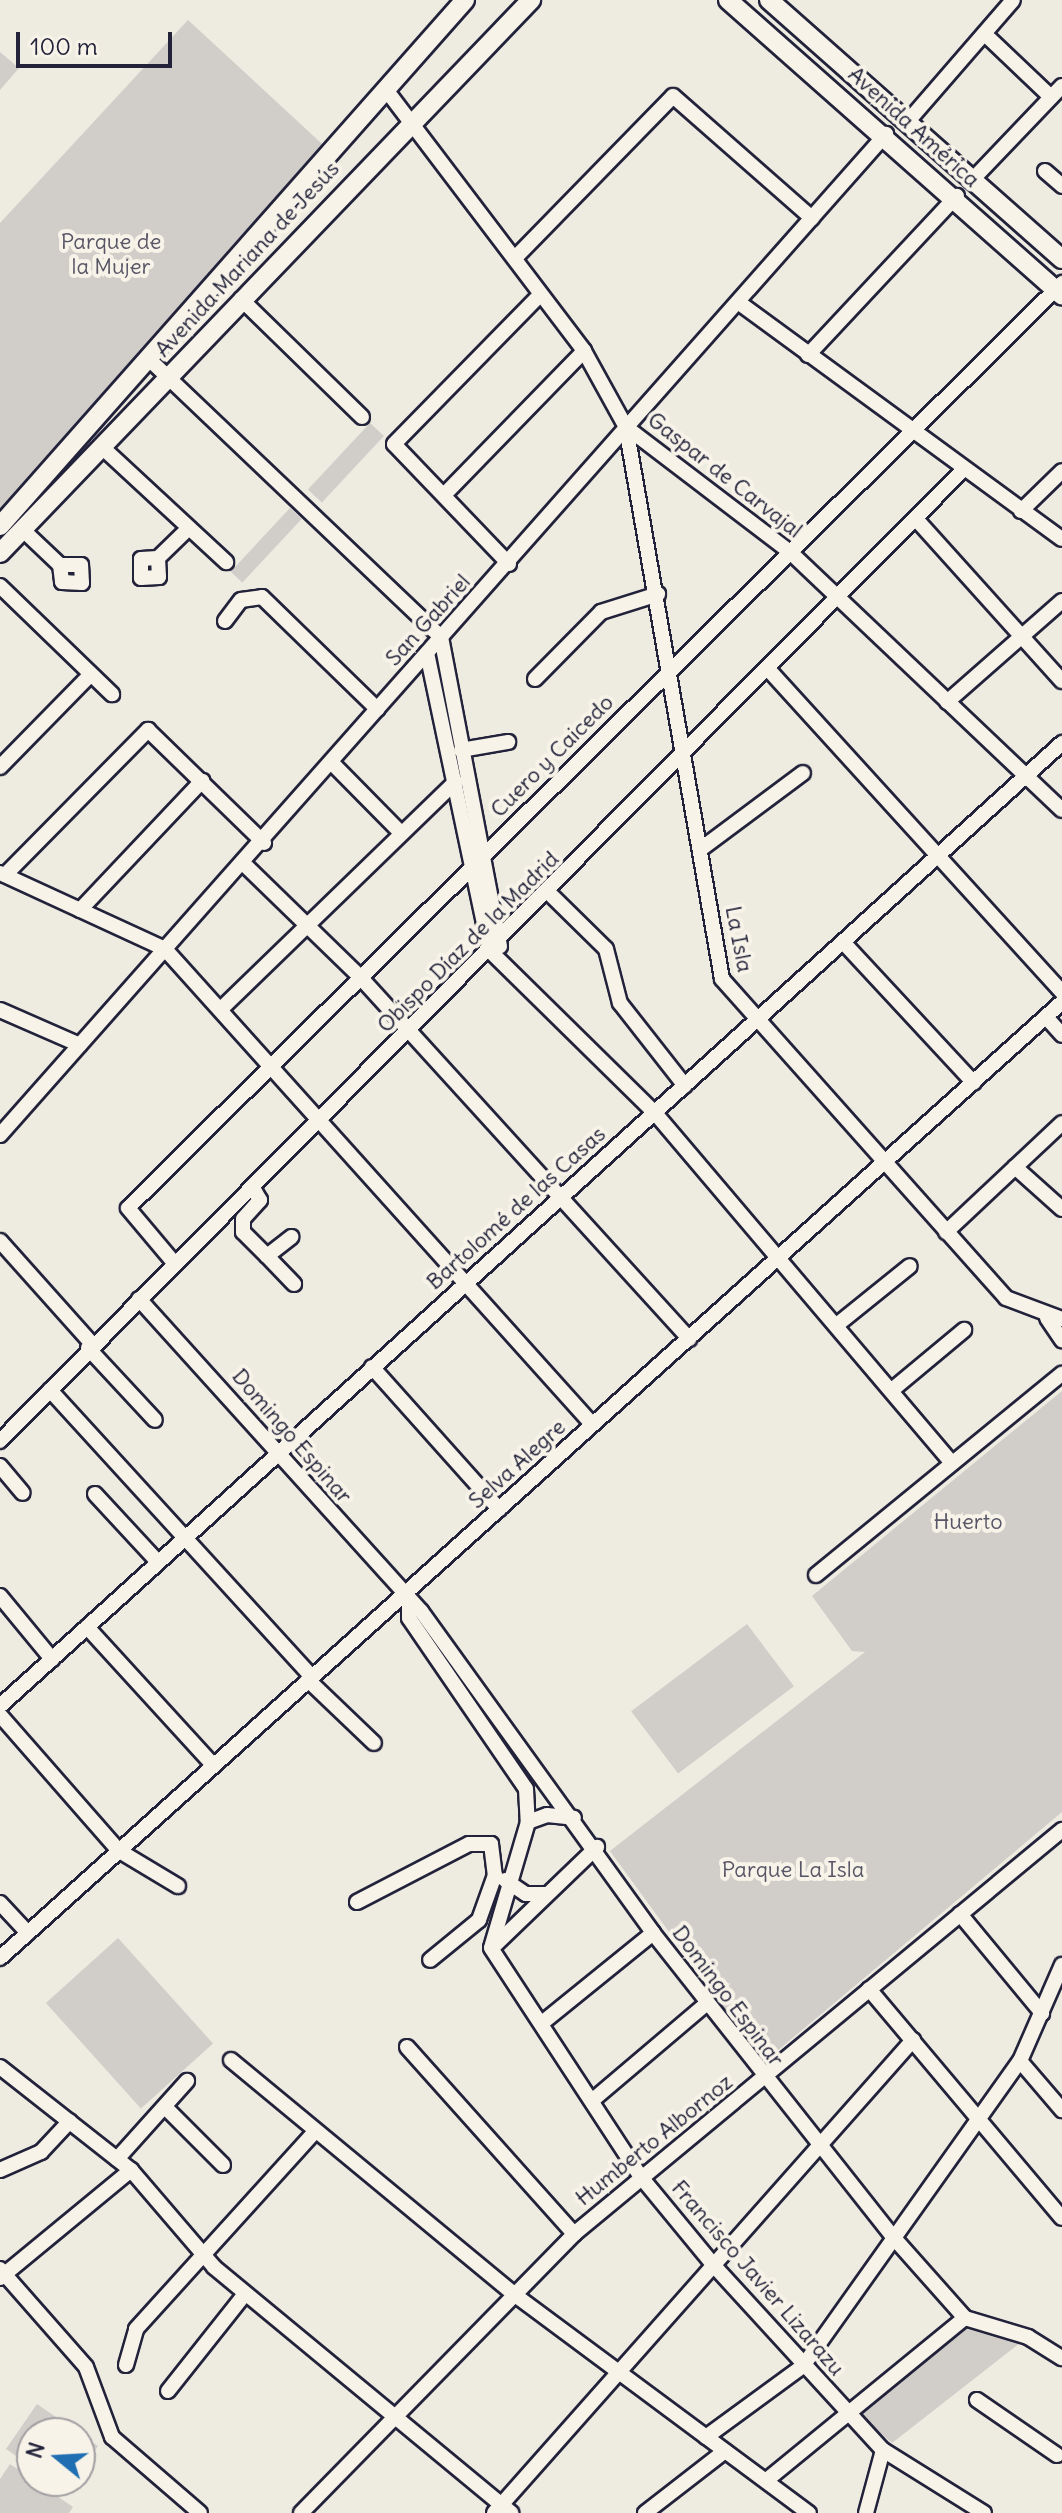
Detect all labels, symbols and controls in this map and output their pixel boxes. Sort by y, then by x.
scale bar [20,16,176,66]
text: 100 m [30,31,98,61]
street label: Avenida América [843,61,985,193]
street label: Avenida Mariana de Jesús [149,156,345,362]
park label: Parque de la Mujer [61,228,161,280]
street label: Gaspar de Carvajal [642,406,808,544]
street label: San Gabriel [380,569,476,671]
street label: Cuero y Caicedo [485,689,619,823]
street label: Obispo Díaz de la Madrid [372,846,564,1038]
street label: La Isla [720,904,758,974]
street label: Bartolomé de las Casas [421,1121,611,1295]
street label: Domingo Espinar [226,1363,358,1509]
street label: Selva Alegre [463,1414,571,1514]
park label: Huerto [933,1509,1003,1535]
park label: Parque La Isla [722,1857,864,1883]
street label: Domingo Espinar [666,1920,790,2072]
street label: Humberto Albornoz [570,2069,738,2211]
street label: Francisco Javier Lizarazu [666,2175,850,2381]
north arrow [16,2417,96,2497]
text: N [19,2439,51,2462]

